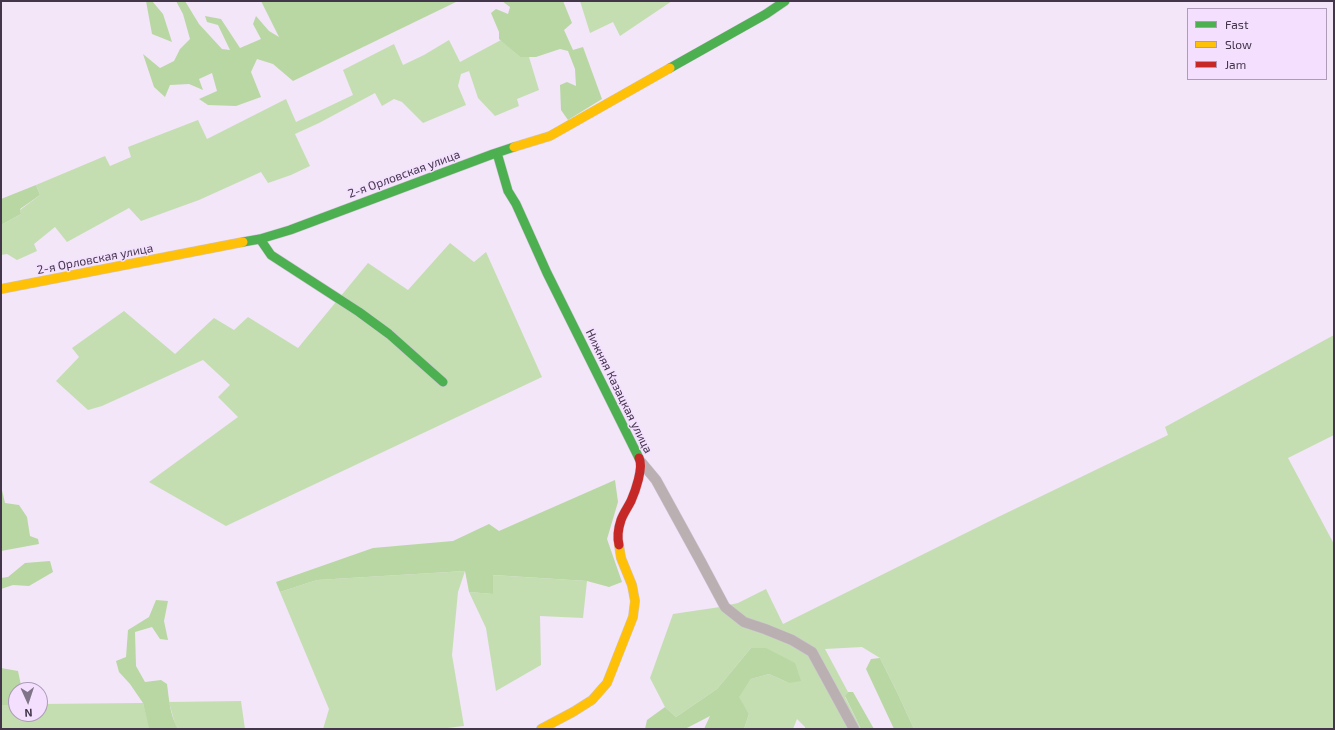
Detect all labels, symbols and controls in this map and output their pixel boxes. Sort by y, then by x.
legend [1187,8,1327,80]
text: Fast [1225,17,1248,31]
text: Slow [1225,37,1252,51]
text: Jam [1225,57,1246,71]
street label: 2-я Орловская улица [346,147,462,201]
street label: 2-я Орловская улица [36,241,154,277]
street label: Нижняя Казацкая улица [583,326,655,456]
north arrow [8,682,48,722]
text: N [24,707,33,720]

